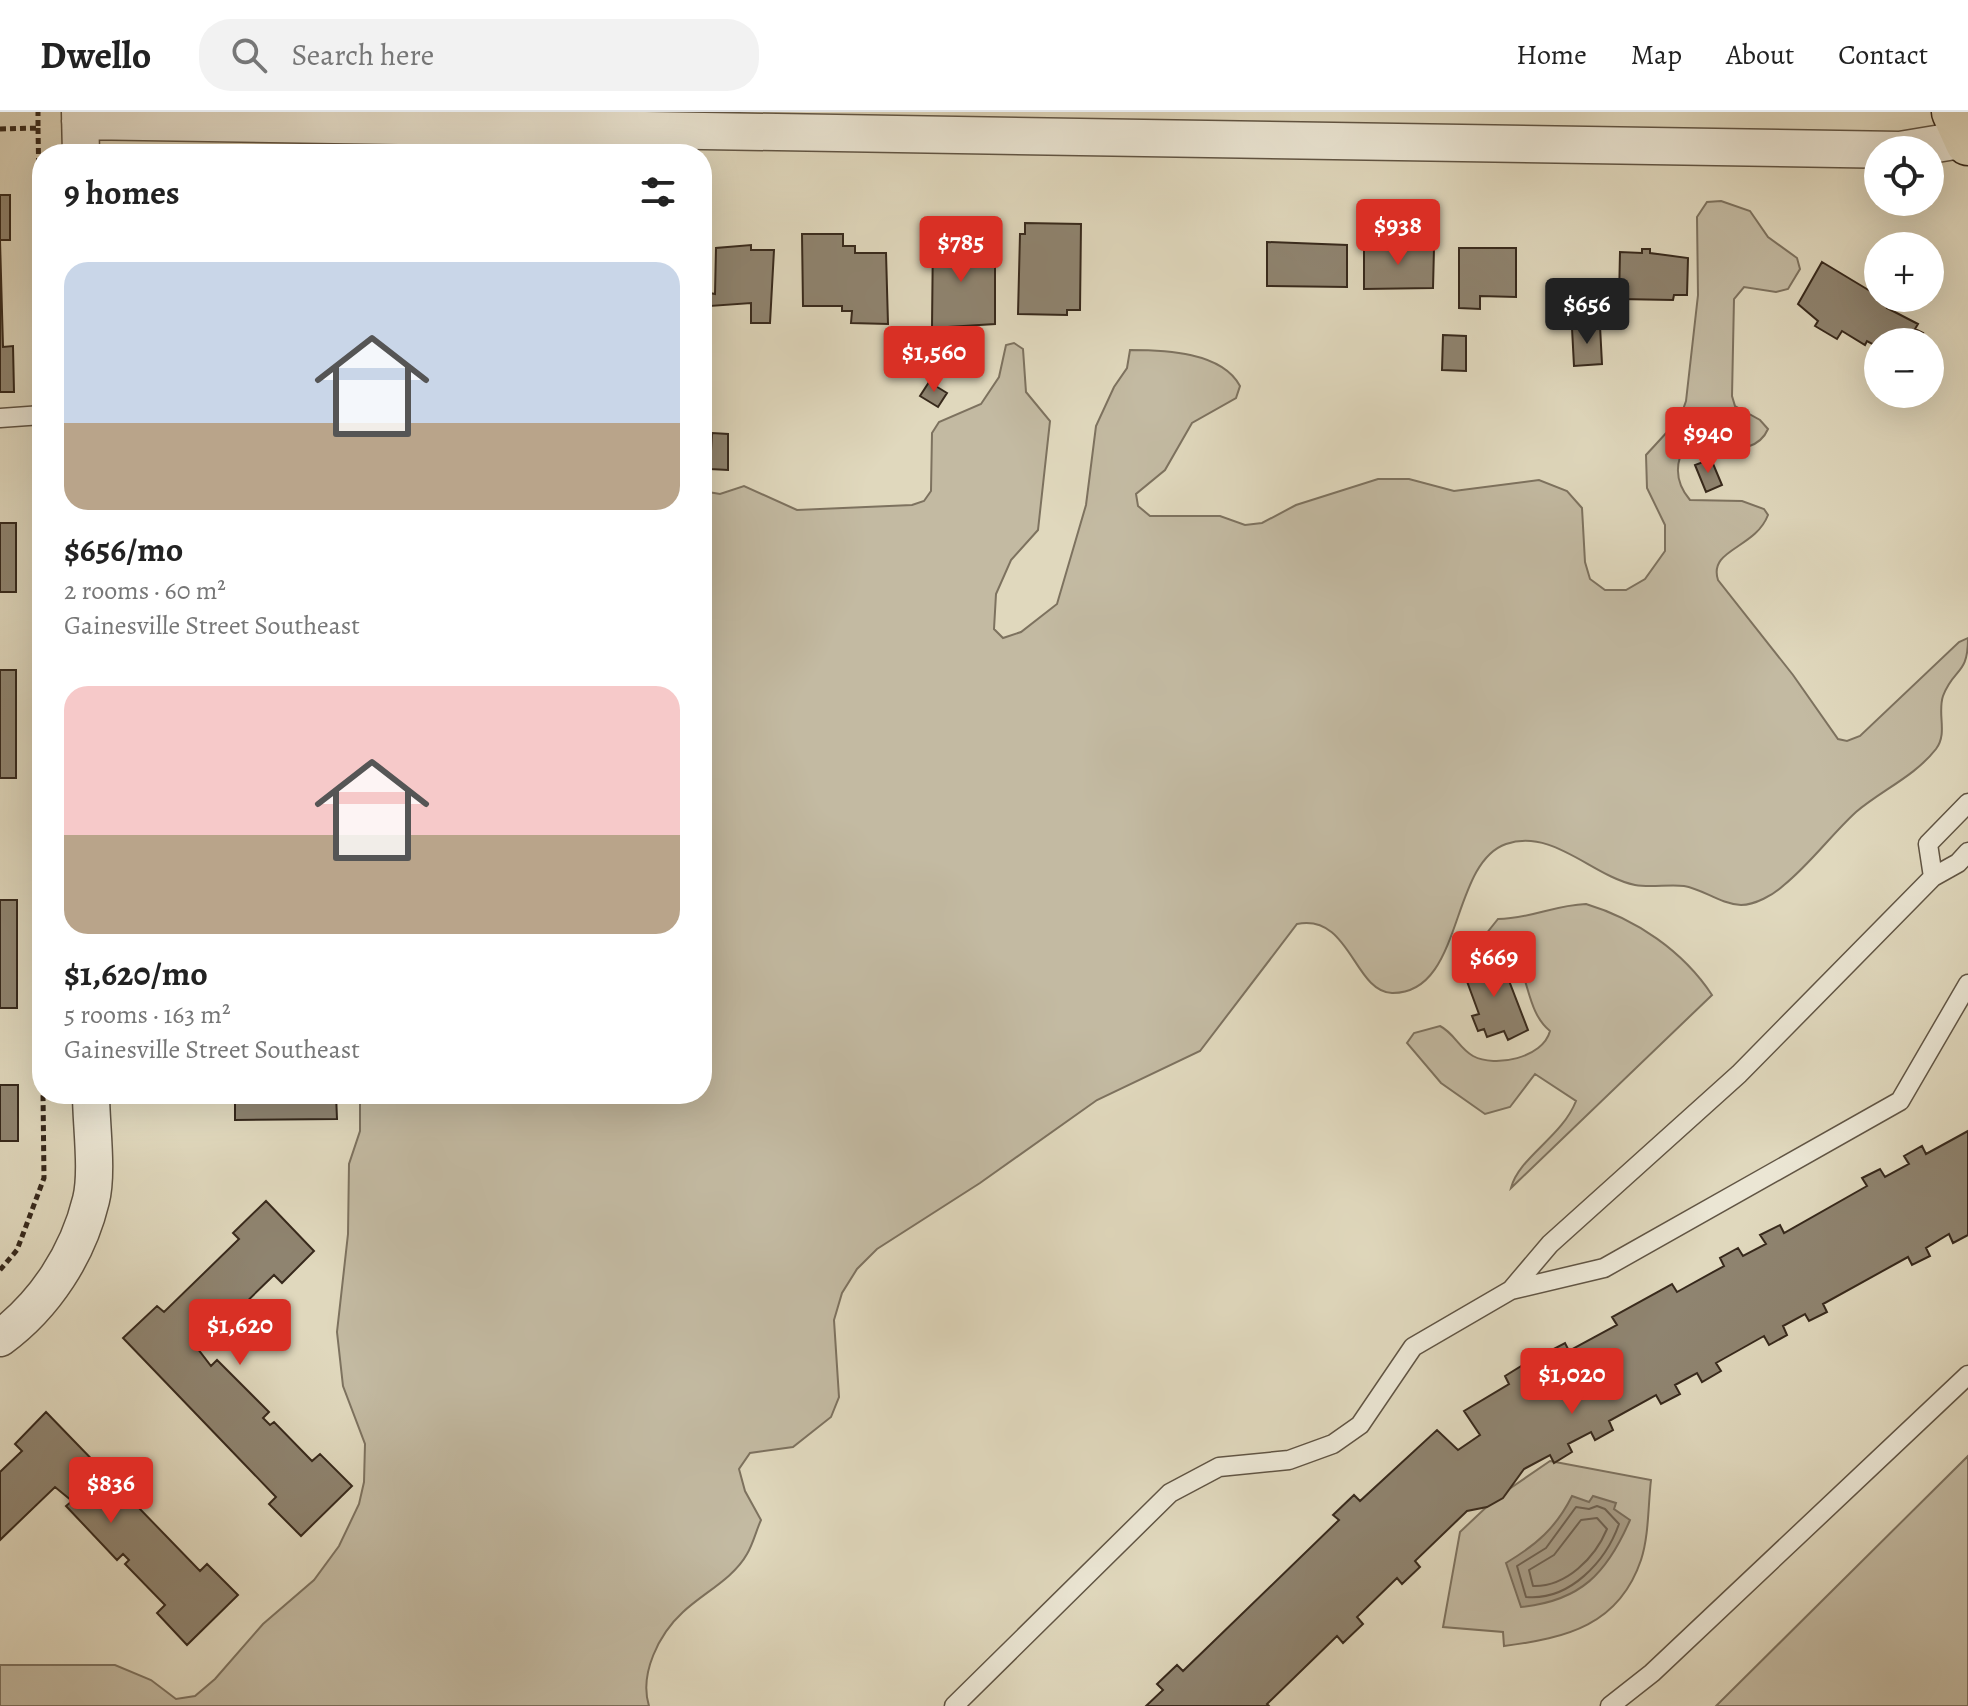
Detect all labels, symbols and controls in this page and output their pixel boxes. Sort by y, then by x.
search box [199,19,759,91]
text: Dwello [40,29,151,81]
icon: search [227,33,271,77]
text: Search here [291,35,434,75]
text: Home [1516,36,1587,74]
text: Map [1631,36,1682,74]
text: About [1726,36,1794,74]
text: Contact [1838,36,1928,74]
map controls [1864,136,1944,408]
button: locate [1864,136,1944,216]
text: 9 homes [64,169,180,216]
icon: filters [636,170,680,214]
pin: $938 [1351,199,1445,267]
text: $938 [1374,207,1422,242]
pin: $785 [914,216,1008,284]
text: $785 [938,224,984,259]
button: + [1864,232,1944,312]
pin: $656 [1540,278,1634,346]
text: $656 [1563,286,1611,321]
icon: home [300,314,444,458]
pin: $1,560 [869,326,999,394]
button: − [1864,328,1944,408]
text: $1,560 [902,334,966,369]
pin: $940 [1661,407,1755,475]
text: $940 [1683,415,1733,450]
text: $656/mo [64,526,183,573]
text: 2 rooms · 60 m² [64,573,226,608]
text: Gainesville Street Southeast [64,608,360,643]
icon: home [300,738,444,882]
pin: $669 [1447,931,1541,999]
text: $669 [1470,939,1518,974]
text: $1,620/mo [64,950,208,997]
text: 5 rooms · 163 m² [64,997,231,1032]
text: Gainesville Street Southeast [64,1032,360,1067]
pin: $1,620 [175,1299,305,1367]
text: $1,620 [207,1307,273,1342]
pin: $1,020 [1507,1348,1637,1416]
text: $1,020 [1538,1356,1606,1391]
pin: $836 [64,1457,158,1525]
text: $836 [87,1465,135,1500]

